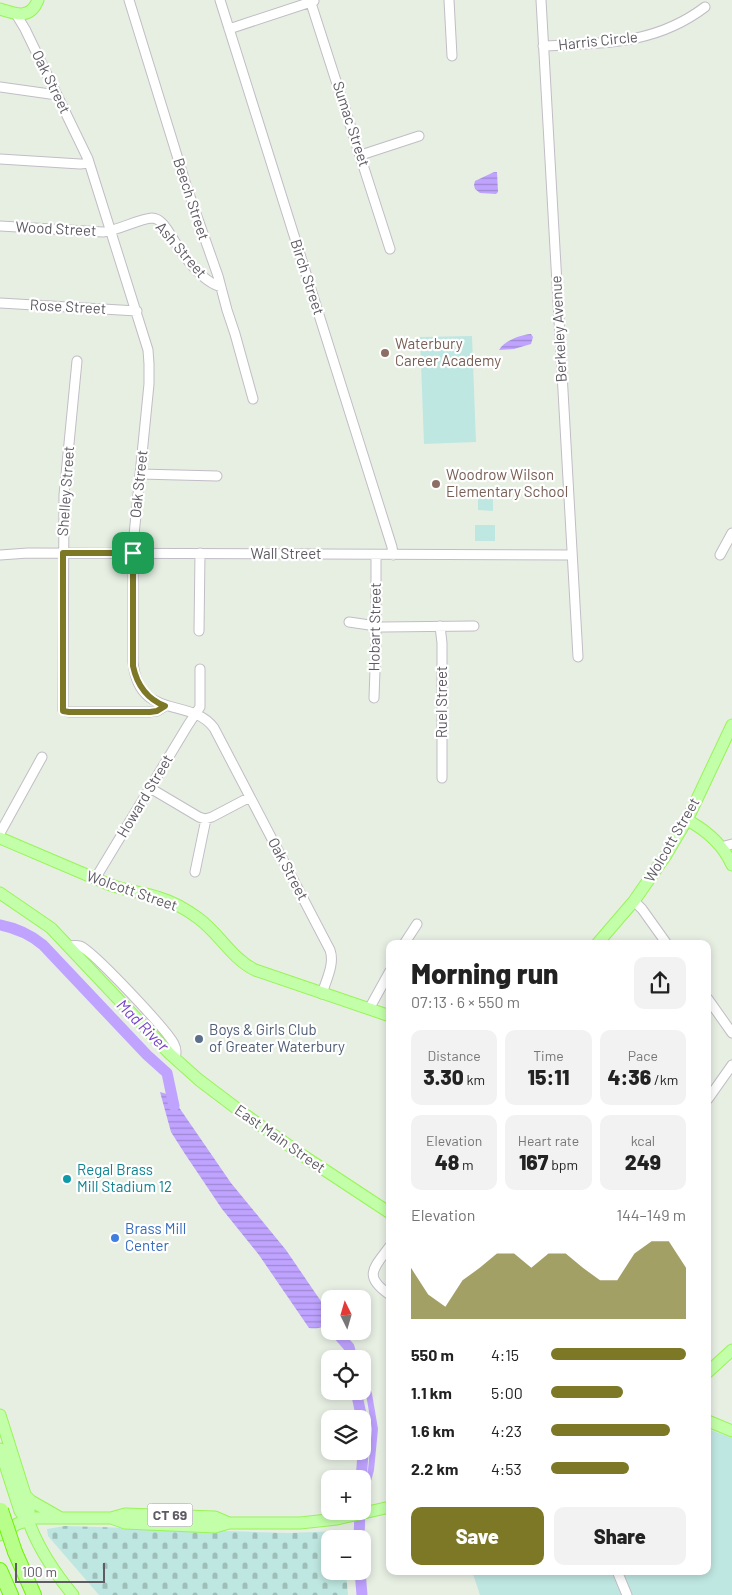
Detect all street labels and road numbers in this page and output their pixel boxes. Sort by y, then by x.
street label: Harris Circle [557,27,639,53]
street label: Oak Street [29,47,75,116]
street label: Sumac Street [330,79,374,169]
street label: Beech Street [170,155,214,242]
street label: Wood Street [15,217,97,239]
street label: Ash Street [153,218,211,281]
street label: Birch Street [287,237,329,317]
street label: Berkeley Avenue [546,275,570,383]
street label: Rose Street [29,295,107,317]
street label: Shelley Street [53,445,77,537]
street label: Oak Street [125,449,151,519]
street label: Wall Street [251,544,321,562]
street label: Hobart Street [364,582,384,672]
street label: Ruel Street [432,666,450,738]
street label: Howard Street [112,751,176,840]
street label: Wolcott Street [640,794,703,885]
street label: Oak Street [265,834,313,903]
street label: Wolcott Street [85,866,180,914]
street label: East Main Street [232,1100,329,1176]
road number: CT 69 [148,1504,192,1526]

